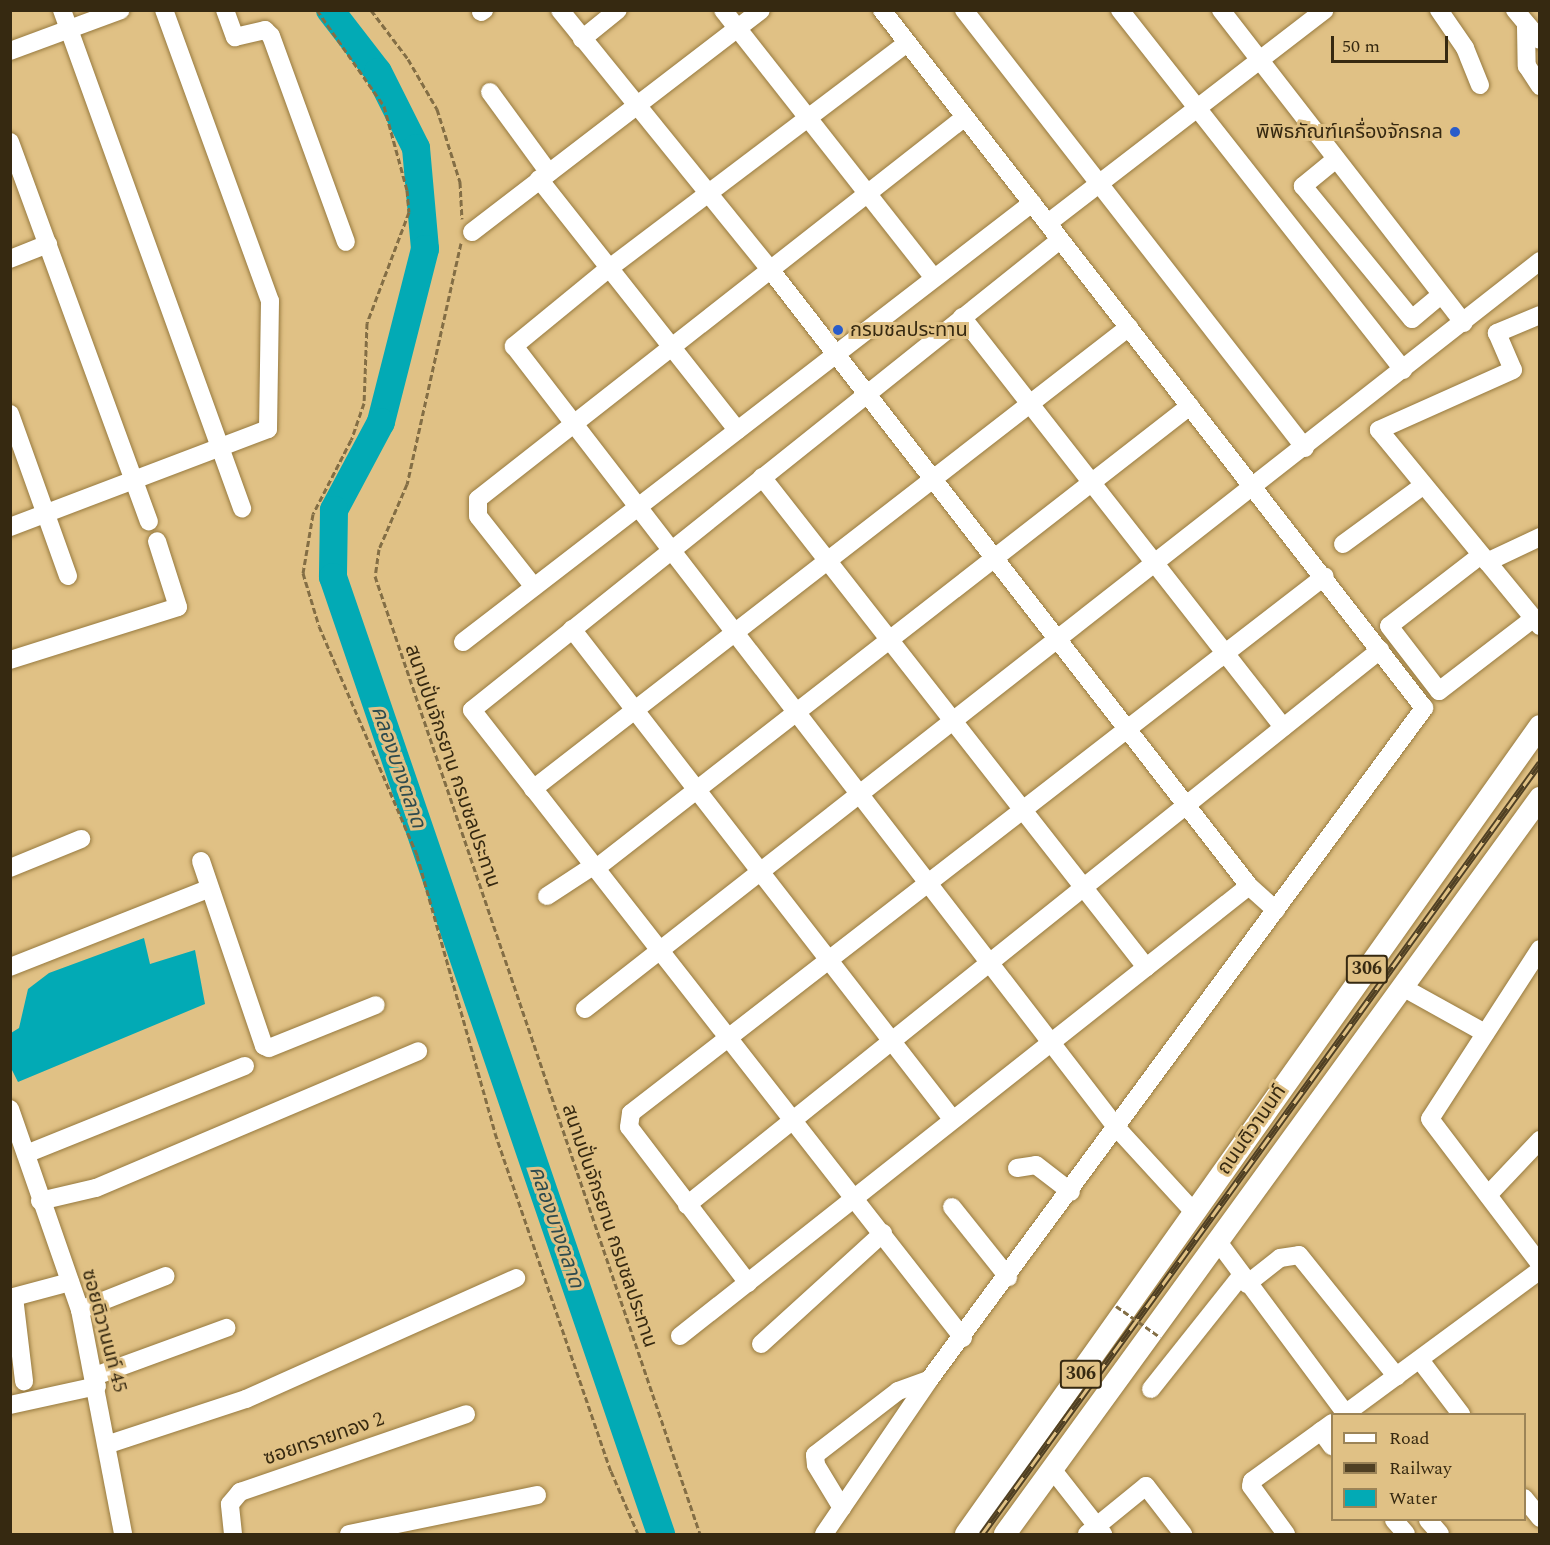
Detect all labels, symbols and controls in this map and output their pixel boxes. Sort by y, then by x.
scale bar [1334,24,1451,62]
text: 50 m [1342,33,1380,60]
place label: พิพิธภัณฑ์เครื่องจักรกล [1256,120,1443,144]
marker: พิพิธภัณฑ์เครื่องจักรกล [1448,125,1462,139]
place label: กรมชลประทาน [850,318,968,342]
marker: กรมชลประทาน [831,323,845,337]
street label: สนามปั่นจักรยาน กรมชลประทาน [399,641,505,891]
water label: คลองบางตลาด [365,703,431,831]
road number: 306 [1344,954,1390,984]
street label: ถนนติวานนท์ [1212,1081,1292,1179]
street label: สนามปั่นจักรยาน กรมชลประทาน [556,1101,662,1351]
water label: คลองบางตลาด [523,1163,589,1291]
street label: ซอยติวานนท์ 45 [76,1267,132,1395]
road number: 306 [1058,1359,1104,1389]
street label: ซอยทรายทอง 2 [261,1407,387,1471]
legend [1331,1413,1526,1521]
text: Road [1389,1425,1430,1452]
text: Railway [1389,1455,1452,1482]
text: Water [1389,1485,1437,1512]

